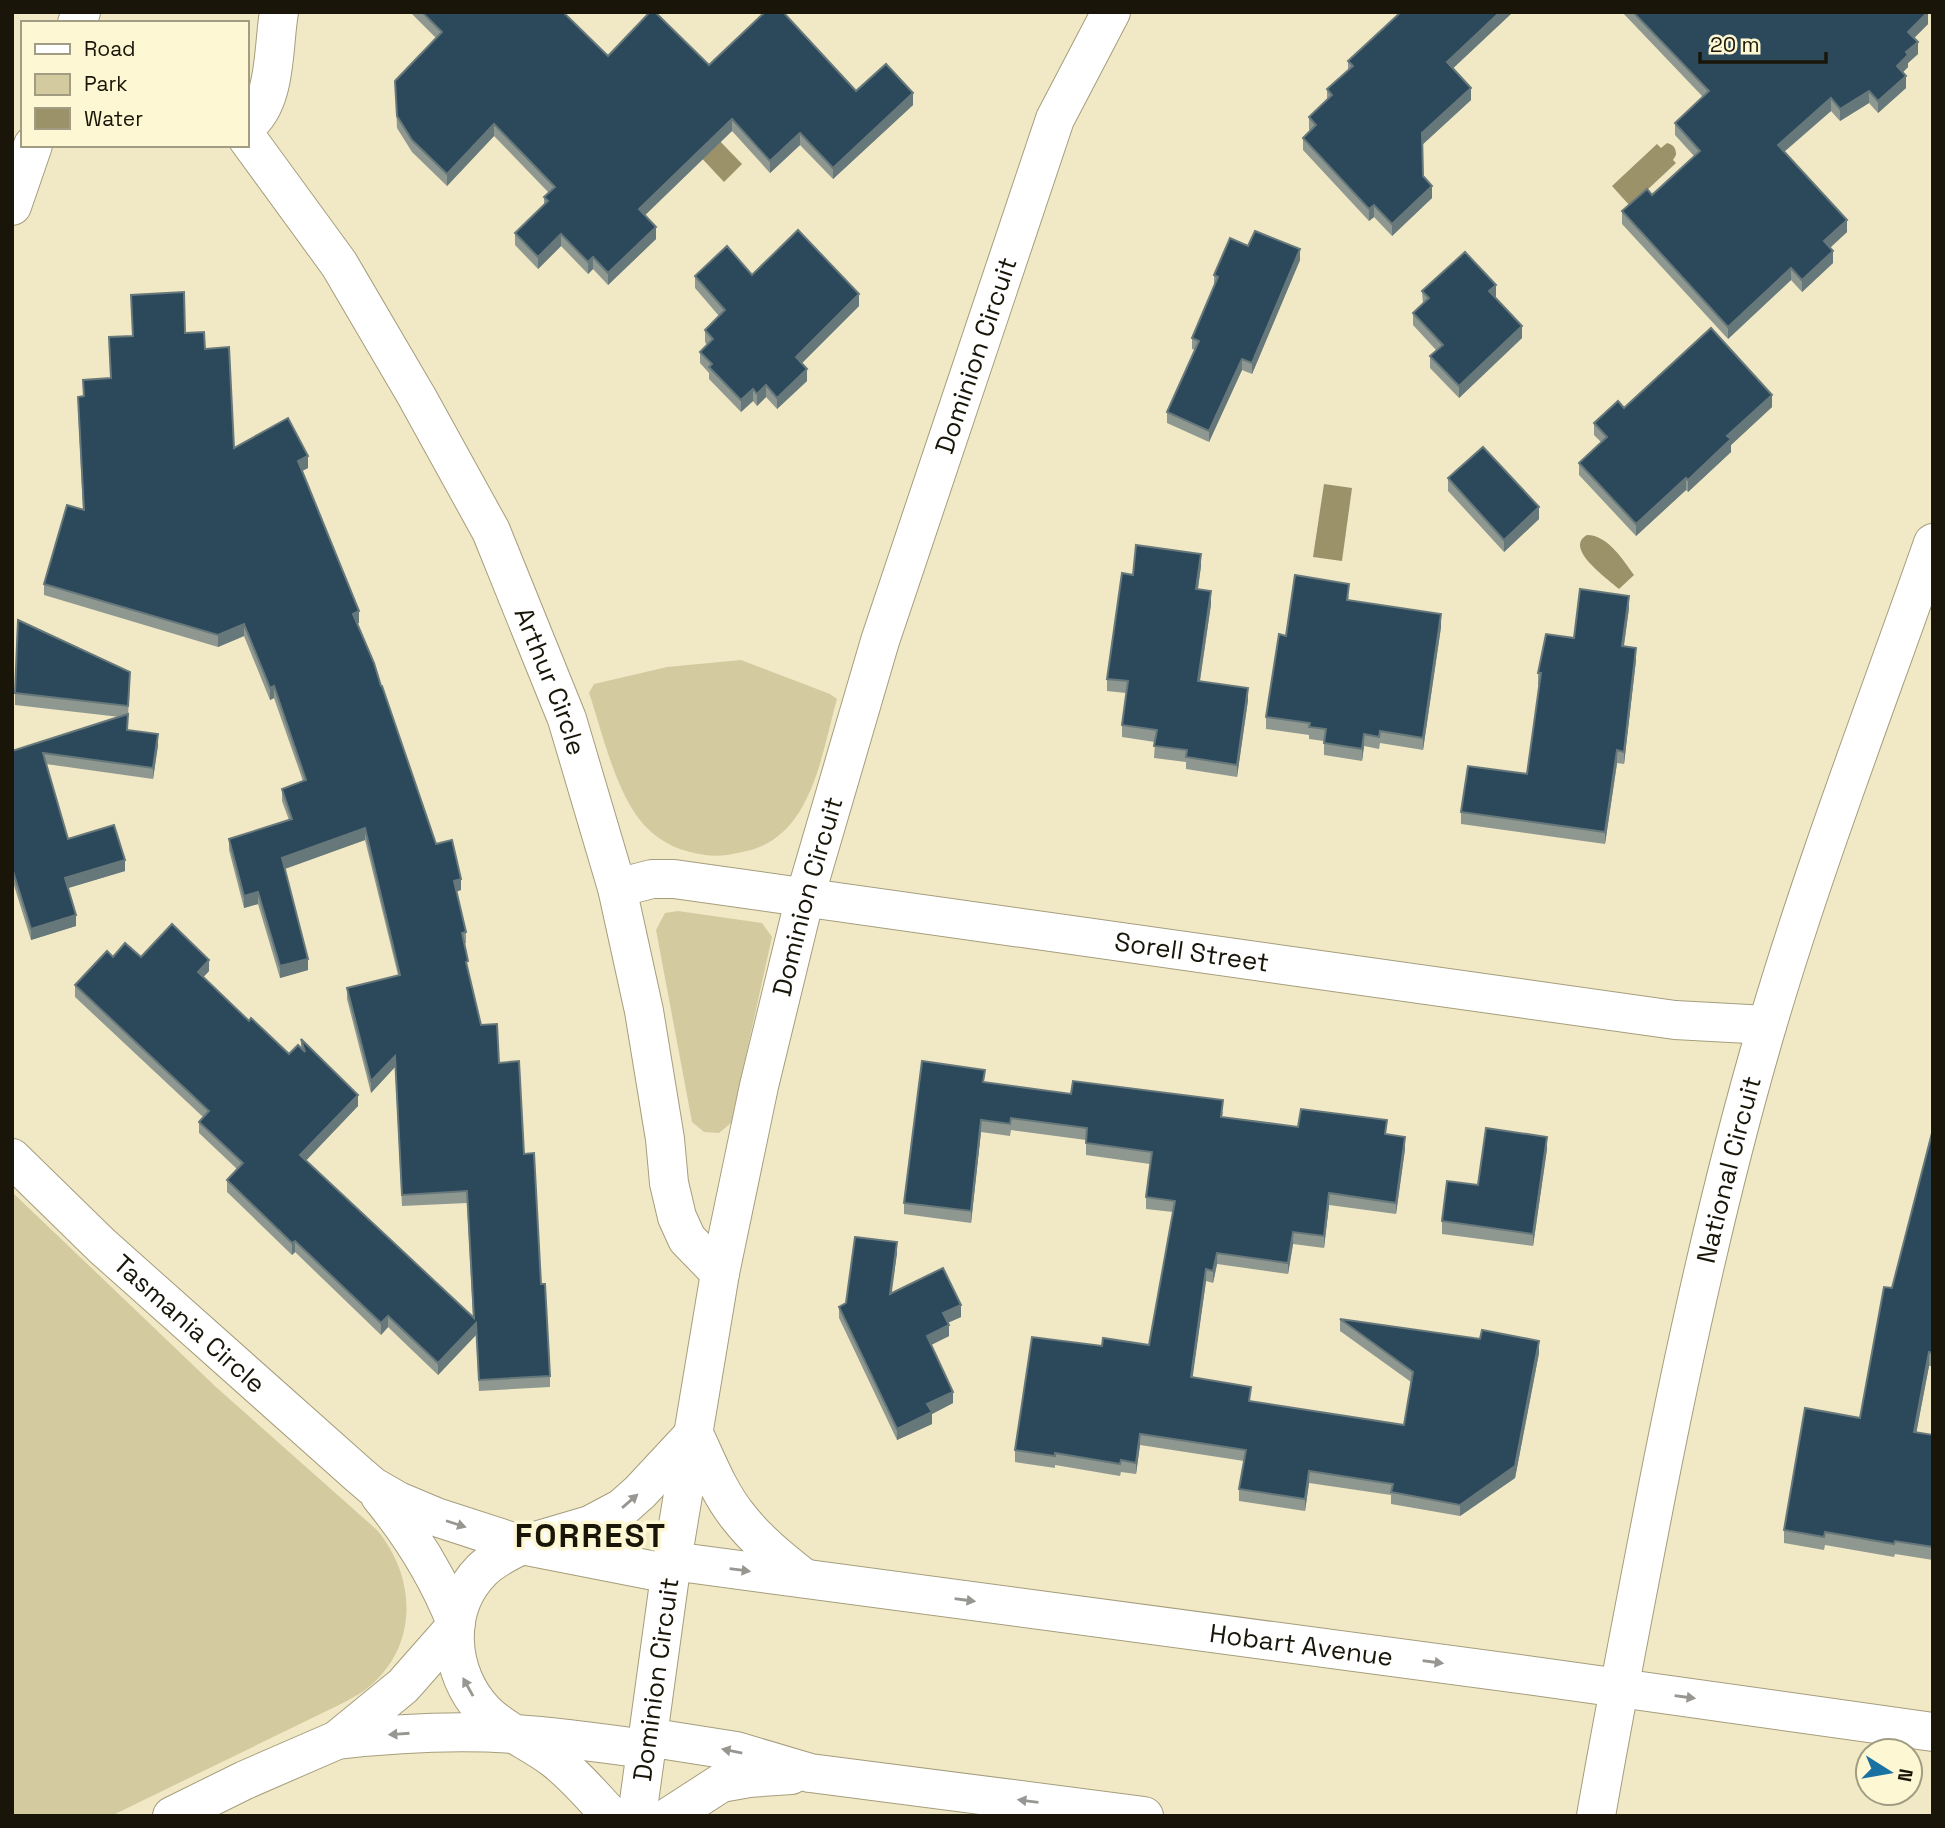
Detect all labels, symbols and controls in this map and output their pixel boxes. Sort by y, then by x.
legend [21,21,248,147]
scale bar [1700,21,1826,65]
text: 20 m [1710,31,1760,58]
text: Road [84,35,136,62]
text: Park [84,70,128,97]
text: Water [84,105,143,132]
street label: Dominion Circuit [927,253,1025,458]
street label: Arthur Circle [507,602,594,759]
street label: Dominion Circuit [764,793,850,1000]
street label: Sorell Street [1112,924,1271,980]
street label: National Circuit [1689,1072,1769,1267]
street label: Tasmania Circle [106,1247,273,1401]
one-way arrow [621,1494,638,1509]
district label: FORREST [515,1515,667,1557]
one-way arrow [446,1519,467,1529]
one-way arrow [729,1564,751,1575]
street label: Dominion Circuit [625,1575,687,1783]
one-way arrow [954,1595,976,1606]
street label: Hobart Avenue [1208,1616,1395,1674]
one-way arrow [1423,1657,1445,1668]
one-way arrow [462,1678,474,1697]
one-way arrow [1675,1692,1697,1703]
one-way arrow [388,1728,410,1739]
north arrow [1854,1737,1924,1807]
one-way arrow [721,1745,743,1756]
text: N [1892,1767,1919,1784]
one-way arrow [1016,1795,1038,1806]

